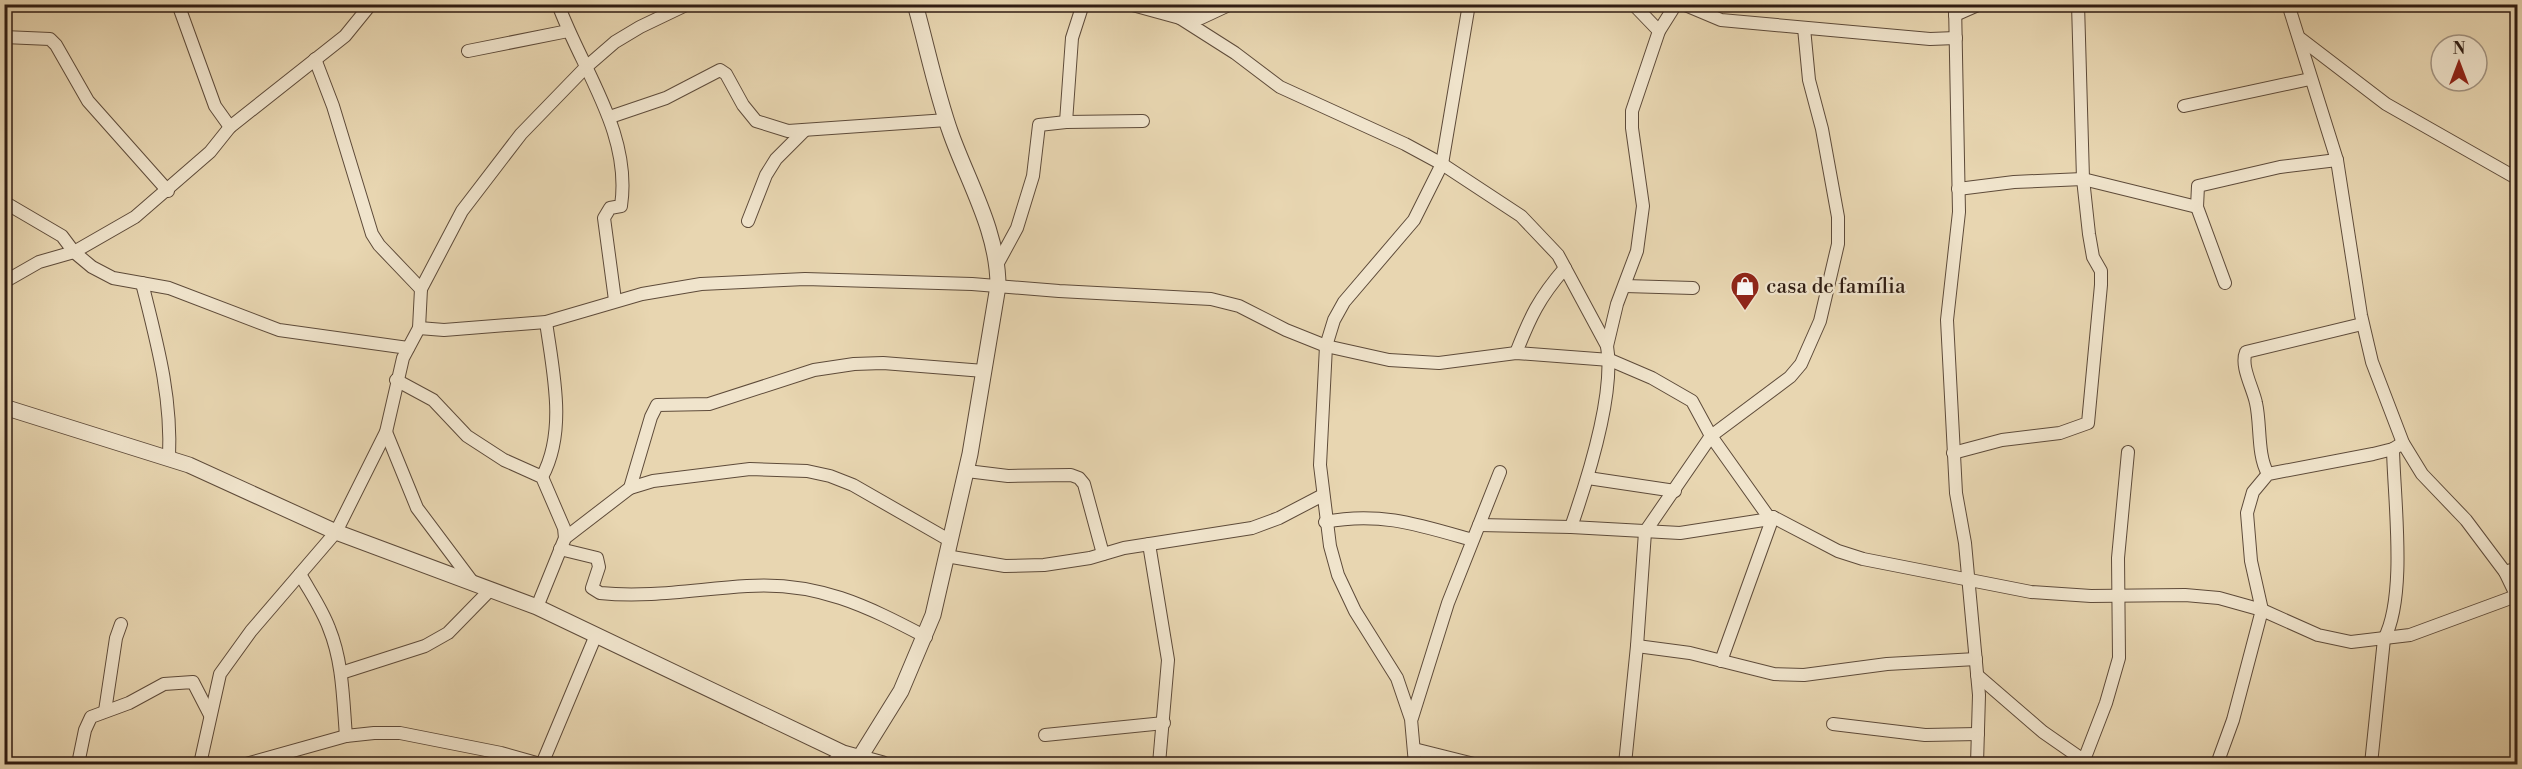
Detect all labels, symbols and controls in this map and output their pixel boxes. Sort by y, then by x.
north arrow [2429,33,2489,93]
text: N [2453,39,2466,59]
shop icon: casa de família [1729,270,1761,312]
place label: casa de família [1766,274,1906,300]

